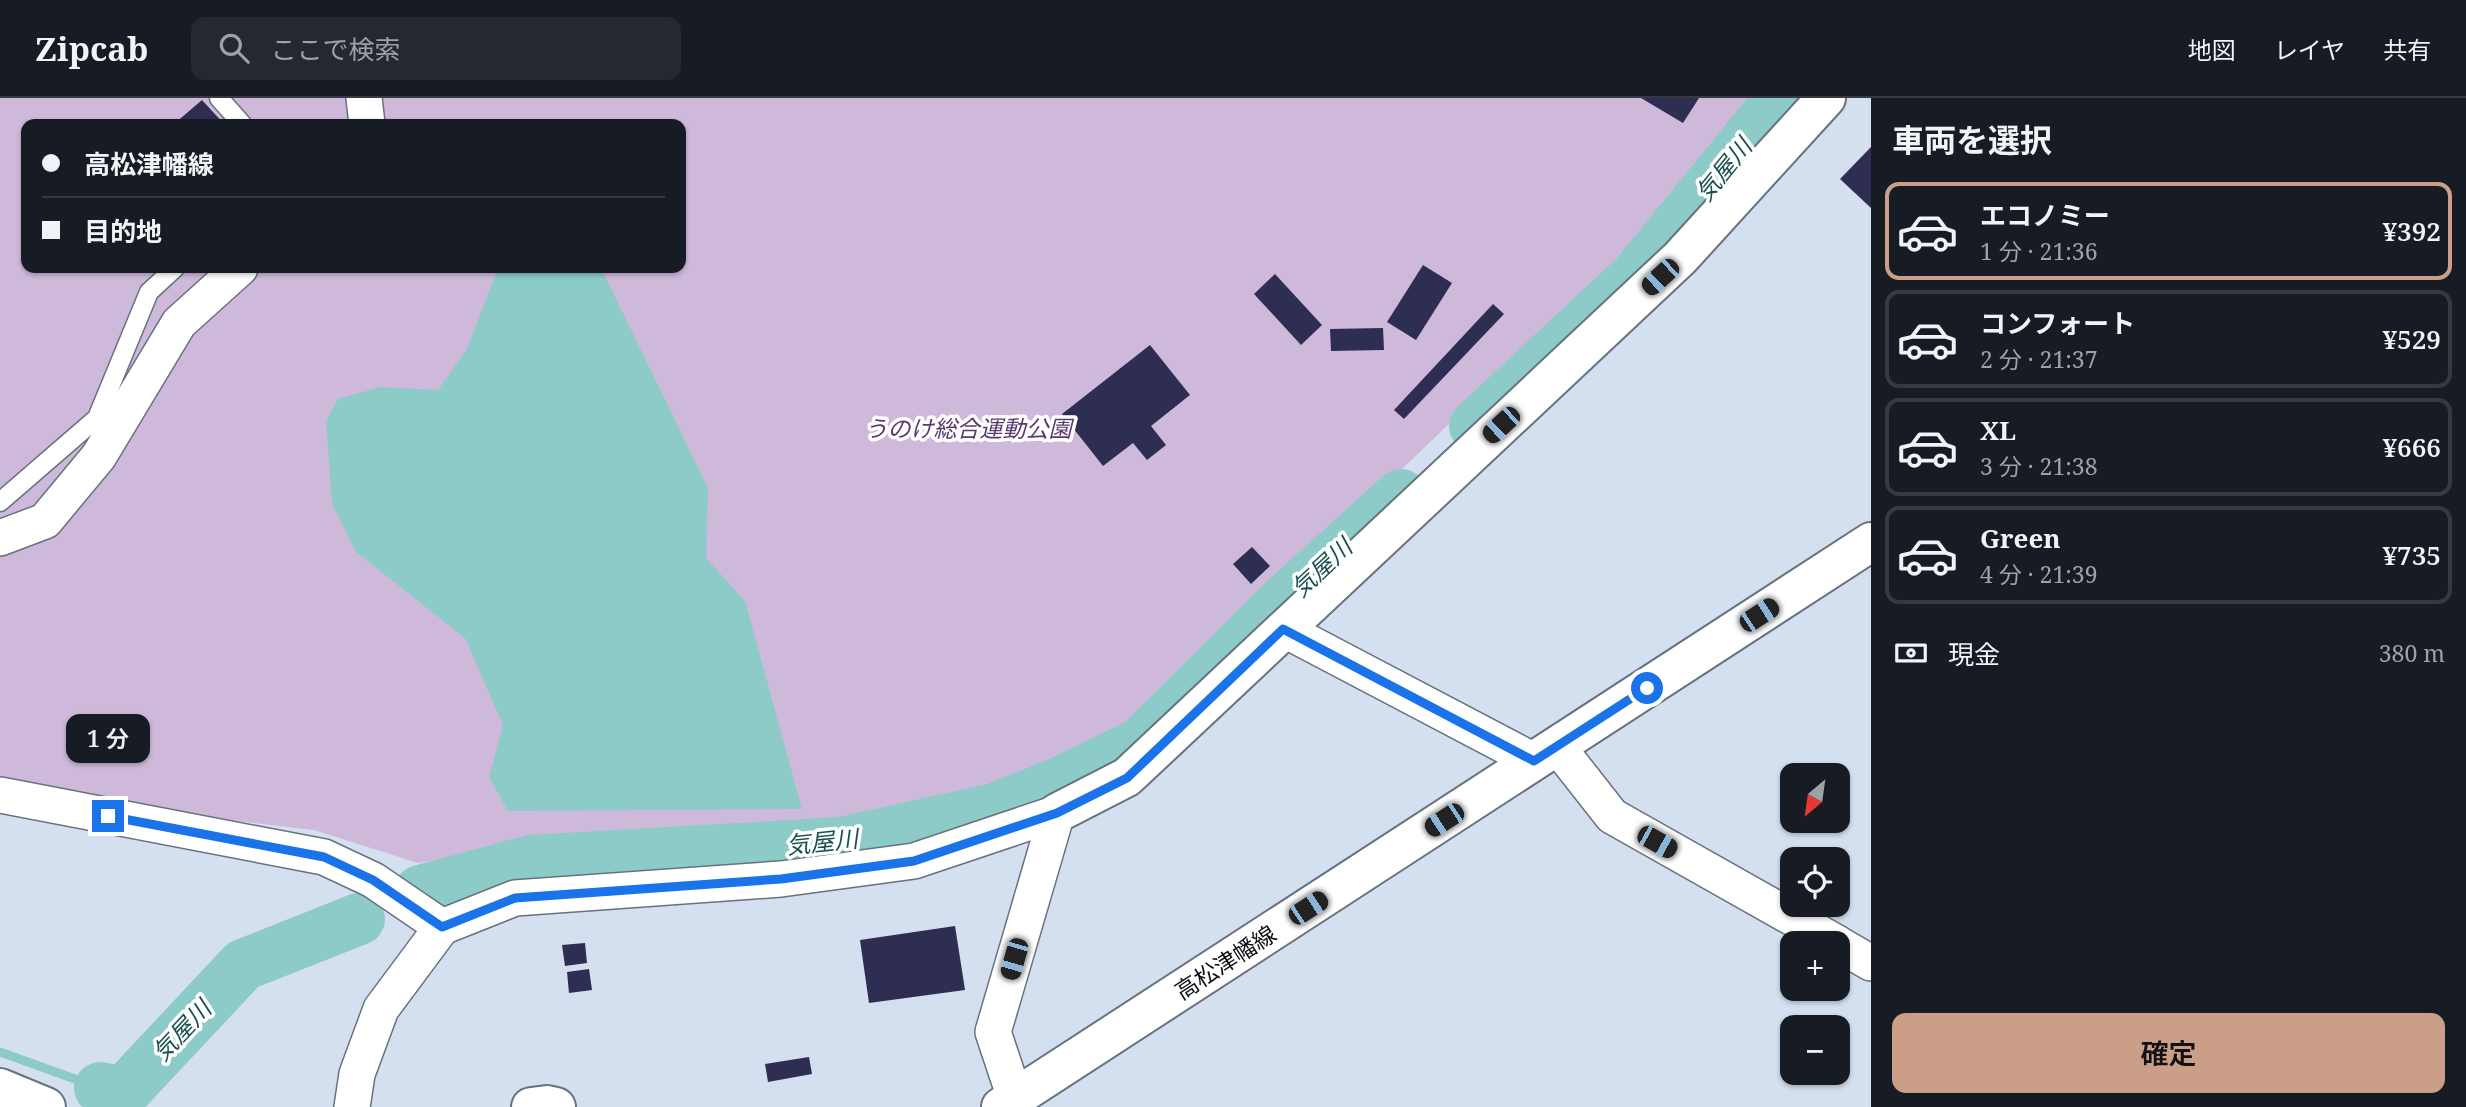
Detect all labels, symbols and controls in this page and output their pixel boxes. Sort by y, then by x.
search box [191,17,681,80]
text: Zipcab [35,26,149,71]
icon: search [215,29,253,67]
text: ここで検索 [271,31,401,67]
text: 地図 [2188,33,2236,66]
text: レイヤ [2274,33,2345,66]
text: 共有 [2383,33,2431,66]
text: 車両を選択 [1892,118,2052,161]
water label: 気屋川 [1688,128,1760,207]
text: 高松津幡線 [84,146,214,182]
text: エコノミー [1980,197,2110,233]
icon: car [1896,200,1959,263]
text: 目的地 [84,213,162,249]
text: ¥392 [2382,213,2441,249]
text: 1 分 · 21:36 [1980,235,2098,267]
car [1638,255,1683,299]
text: コンフォート [1980,305,2135,341]
icon: car [1896,308,1959,371]
text: ¥529 [2382,321,2441,357]
text: 2 分 · 21:37 [1980,343,2098,375]
car [1479,403,1524,447]
park label: うのけ総合運動公園 [865,412,1075,444]
text: XL [1980,412,2016,448]
icon: car [1896,416,1959,479]
text: ¥666 [2382,429,2441,465]
text: 3 分 · 21:38 [1980,450,2098,482]
text: Green [1980,520,2061,556]
icon: car [1896,524,1959,587]
water label: 気屋川 [1283,528,1361,604]
text: ¥735 [2382,537,2441,573]
text: 4 分 · 21:39 [1980,558,2098,590]
car [1736,595,1783,635]
icon: cash [1892,634,1930,672]
text: 現金 [1948,636,2000,672]
text: 380 m [2379,637,2445,669]
route start [1631,672,1663,704]
callout: 1 分 [66,714,150,764]
text: 1 分 [87,722,129,754]
north arrow [1780,763,1850,833]
map controls [1780,763,1850,1085]
route end [92,800,124,832]
car [1421,800,1468,840]
water label: 気屋川 [784,821,863,861]
car [1634,823,1681,861]
button: locate [1780,847,1850,917]
car [1285,888,1332,928]
street label: 高松津幡線 [1168,917,1282,1007]
button: + [1780,931,1850,1001]
car [999,936,1030,982]
water label: 気屋川 [144,990,220,1068]
button: 確定 [1892,1013,2445,1093]
button: − [1780,1015,1850,1085]

